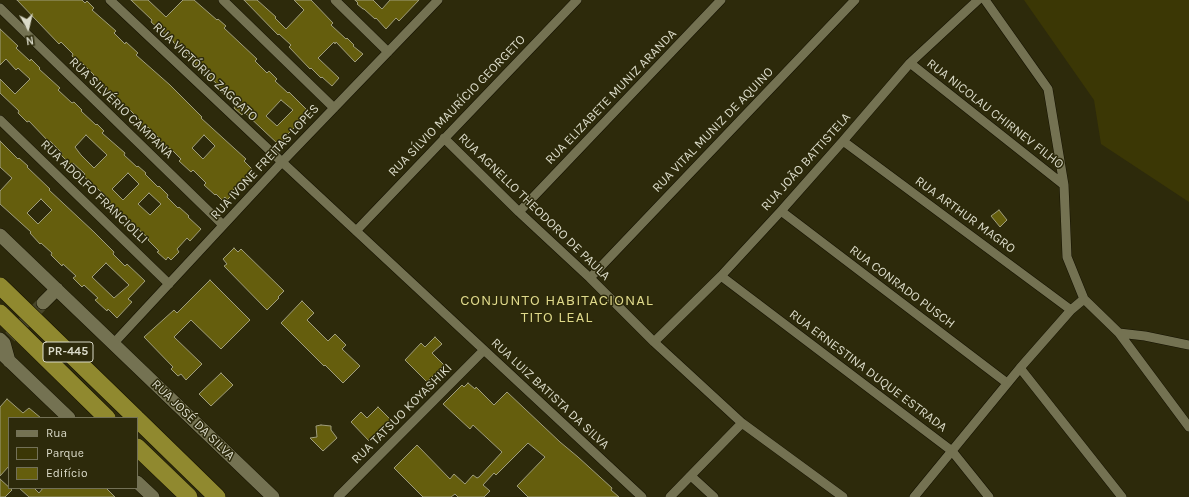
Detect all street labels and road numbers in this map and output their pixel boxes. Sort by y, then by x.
street label: RUA VICTÓRIO ZAGGATO [149,19,261,125]
street label: RUA ELIZABETE MUNIZ ARANDA [542,26,680,168]
street label: RUA SÍLVIO MAURÍCIO GEORGETO [385,32,529,180]
street label: RUA SILVÉRIO CAMPANA [66,54,176,162]
street label: RUA NICOLAU CHIRNEV FILHO [923,56,1067,172]
street label: RUA VITAL MUNIZ DE AQUINO [649,64,777,196]
street label: RUA IVONE FREITAS LOPES [207,101,323,223]
street label: RUA JOÃO BATTISTELA [758,110,854,214]
street label: RUA AGNELLO THEODORO DE PAULA [455,130,613,284]
street label: RUA ADOLFO FRANCIOLLI [37,137,151,247]
street label: RUA ARTHUR MAGRO [912,173,1018,257]
street label: RUA CONRADO PUSCH [846,242,958,332]
street label: RUA ERNESTINA DUQUE ESTRADA [786,307,950,435]
street label: RUA LUIZ BATISTA DA SILVA [488,335,612,453]
road number: PR-445 [43,342,93,362]
street label: RUA TATSUO KOYASHIKI [348,360,456,468]
street label: RUA JOSÉ DA SILVA [148,376,238,464]

